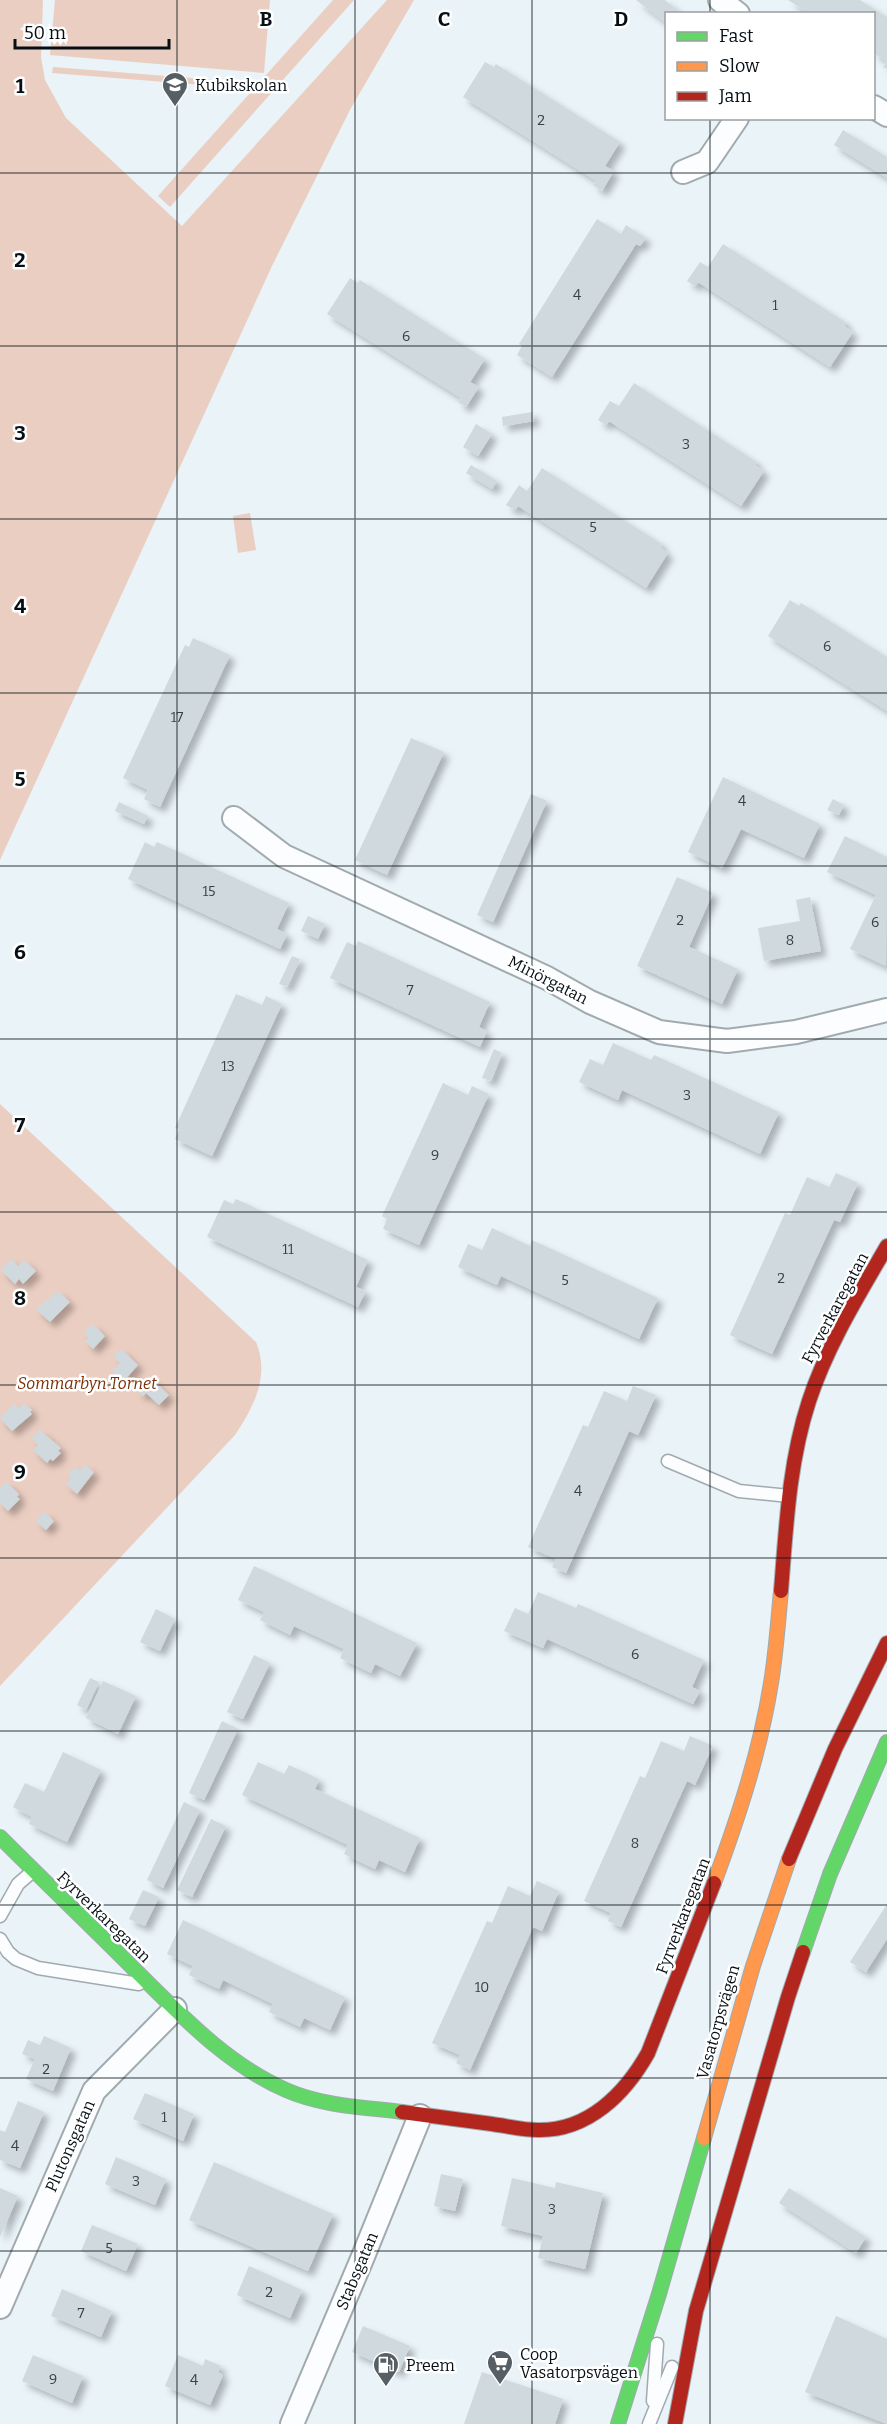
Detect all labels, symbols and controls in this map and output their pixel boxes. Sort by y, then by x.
text: B [260,7,273,31]
text: C [438,7,450,31]
text: D [614,7,628,31]
scale bar [15,12,170,50]
legend [665,12,875,120]
text: 50 m [24,22,66,44]
text: Fast [719,25,754,47]
text: Slow [719,55,760,77]
school or university icon: Kubikskolan [160,70,190,108]
text: 1 [16,74,25,98]
place label: Kubikskolan [195,76,287,95]
text: Jam [718,85,752,107]
house number: 2 [537,112,545,129]
text: 2 [14,248,26,272]
house number: 4 [573,287,581,304]
house number: 1 [772,297,778,314]
house number: 6 [402,328,410,345]
text: 3 [14,421,26,445]
house number: 3 [682,436,690,453]
house number: 5 [589,519,597,536]
text: 4 [14,594,26,618]
house number: 6 [823,638,831,655]
house number: 17 [171,709,183,726]
text: 5 [15,767,26,791]
house number: 4 [738,793,746,810]
house number: 15 [202,883,216,900]
house number: 2 [676,912,684,929]
house number: 6 [871,914,879,931]
house number: 8 [786,932,794,949]
text: 6 [14,940,26,964]
street label: Minörgatan [505,952,591,1008]
house number: 7 [406,982,414,999]
house number: 13 [221,1058,235,1075]
house number: 3 [683,1087,691,1104]
text: 7 [15,1113,26,1137]
house number: 9 [431,1147,439,1164]
house number: 11 [282,1241,294,1258]
street label: Fyrverkaregatan [798,1249,872,1367]
house number: 2 [777,1270,785,1287]
house number: 5 [561,1272,569,1289]
text: 8 [14,1286,26,1310]
park label: Sommarbyn Tornet [17,1374,157,1393]
text: 9 [14,1460,26,1484]
house number: 4 [574,1483,582,1500]
house number: 6 [631,1646,639,1663]
house number: 8 [631,1835,639,1852]
street label: Fyrverkaregatan [652,1855,714,1977]
street label: Fyrverkaregatan [53,1867,155,1967]
street label: Vasatorpsvägen [693,1963,743,2081]
house number: 10 [475,1979,489,1996]
house number: 2 [42,2061,50,2078]
street label: Plutonsgatan [41,2097,99,2195]
house number: 1 [161,2109,167,2126]
house number: 4 [11,2138,19,2155]
house number: 3 [132,2173,140,2190]
house number: 3 [548,2201,556,2218]
street label: Stabsgatan [332,2229,382,2313]
house number: 5 [105,2240,113,2257]
house number: 2 [265,2284,273,2301]
house number: 7 [77,2305,85,2322]
place label: Coop Vasatorpsvägen [520,2345,638,2382]
supermarket icon: Coop Vasatorpsvägen [485,2348,515,2386]
fuel station icon: Preem [371,2350,401,2388]
place label: Preem [406,2356,455,2375]
house number: 9 [49,2371,57,2388]
house number: 4 [190,2372,198,2389]

